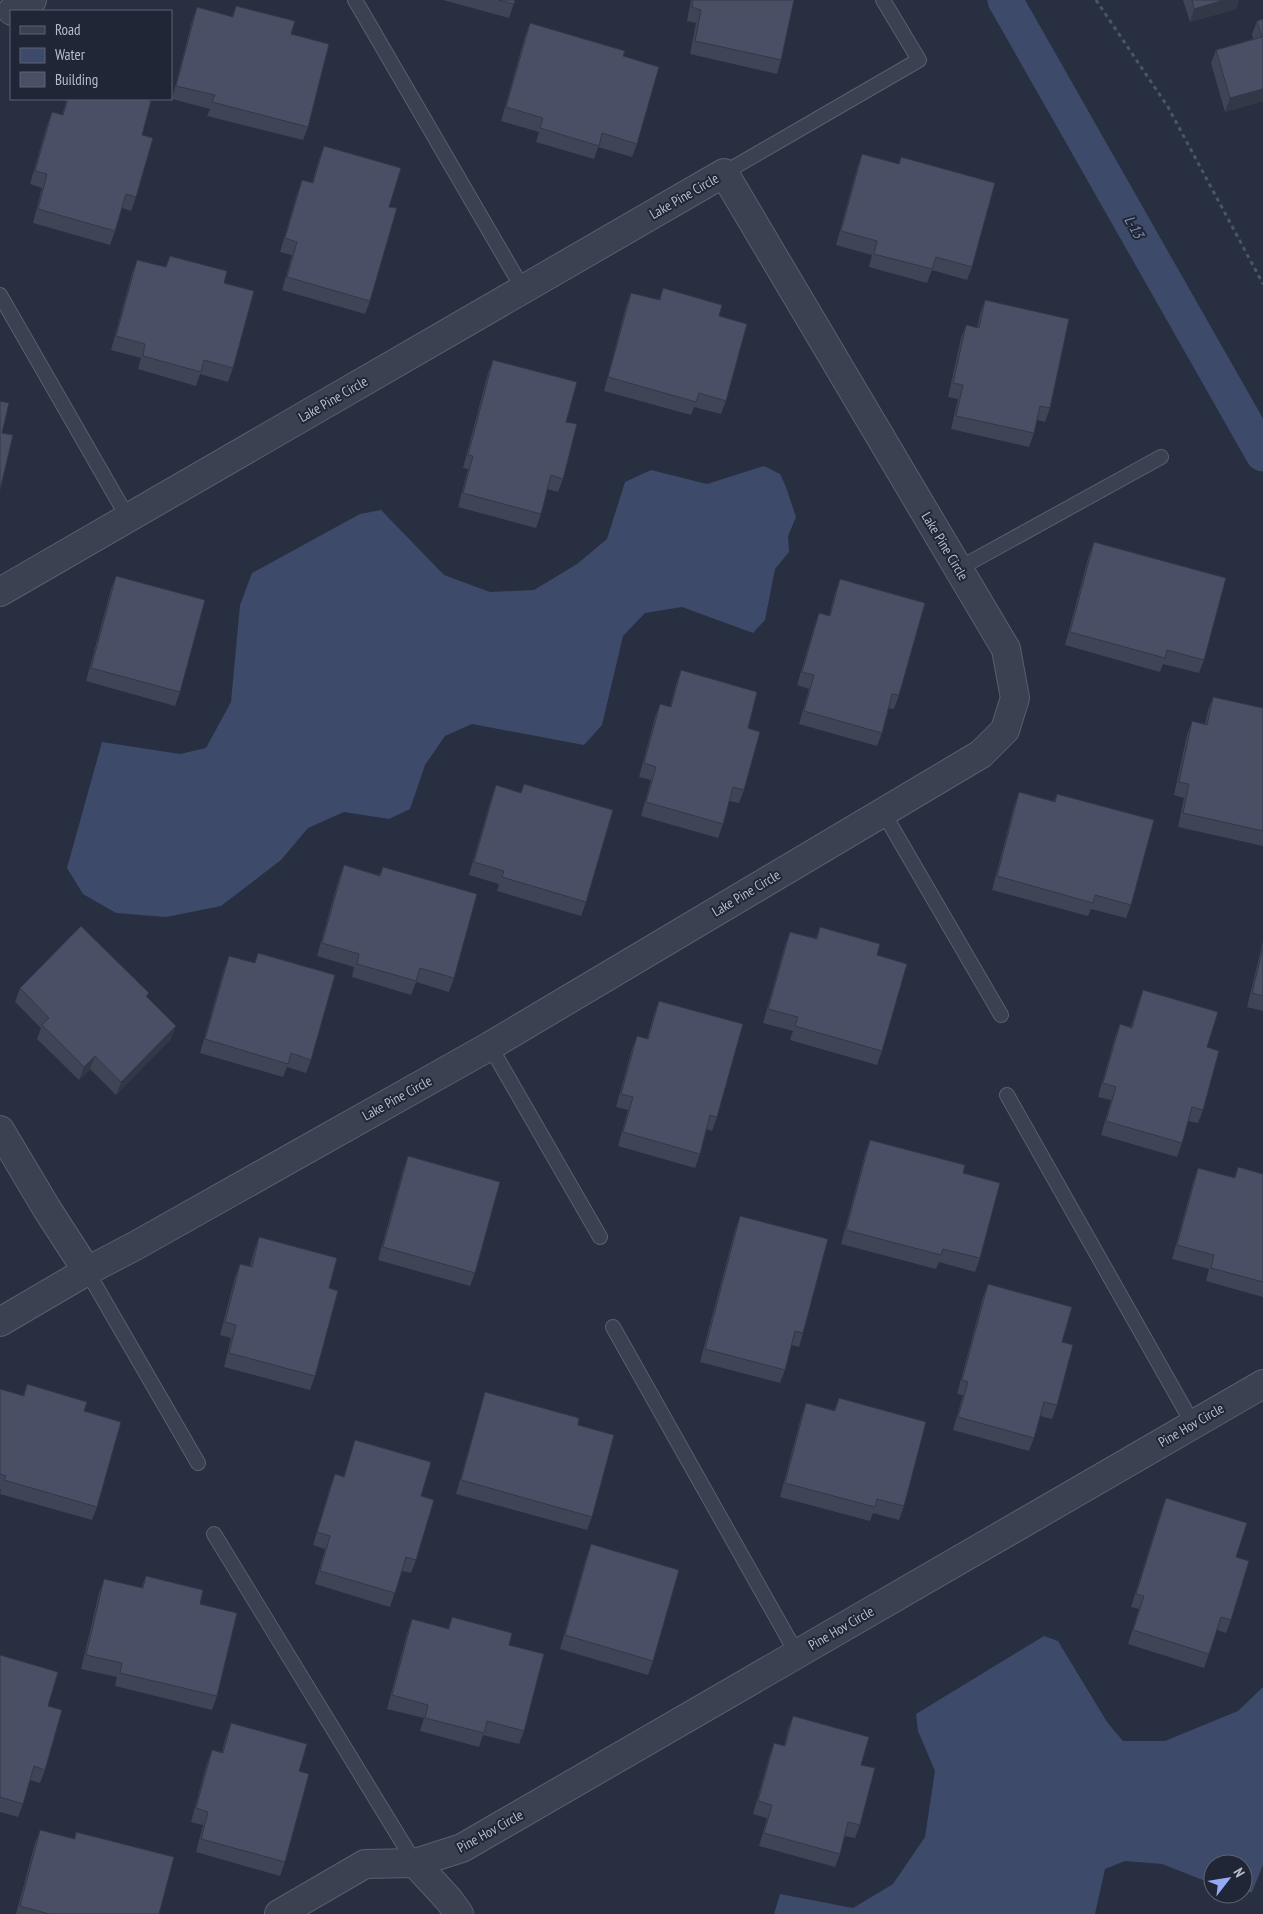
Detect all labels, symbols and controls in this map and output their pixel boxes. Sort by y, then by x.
legend [10,10,172,100]
text: Road [55,20,81,39]
text: Water [55,45,86,64]
text: Building [55,70,98,89]
street label: Lake Pine Circle [646,169,722,223]
water label: L-13 [1120,212,1150,243]
street label: Lake Pine Circle [295,372,371,426]
street label: Lake Pine Circle [918,508,973,584]
street label: Lake Pine Circle [708,865,784,920]
street label: Lake Pine Circle [359,1071,435,1124]
street label: Pine Hov Circle [1155,1399,1227,1451]
street label: Pine Hov Circle [805,1602,877,1654]
street label: Pine Hov Circle [454,1805,526,1857]
north arrow [1203,1854,1253,1904]
text: N [1229,1864,1249,1880]

